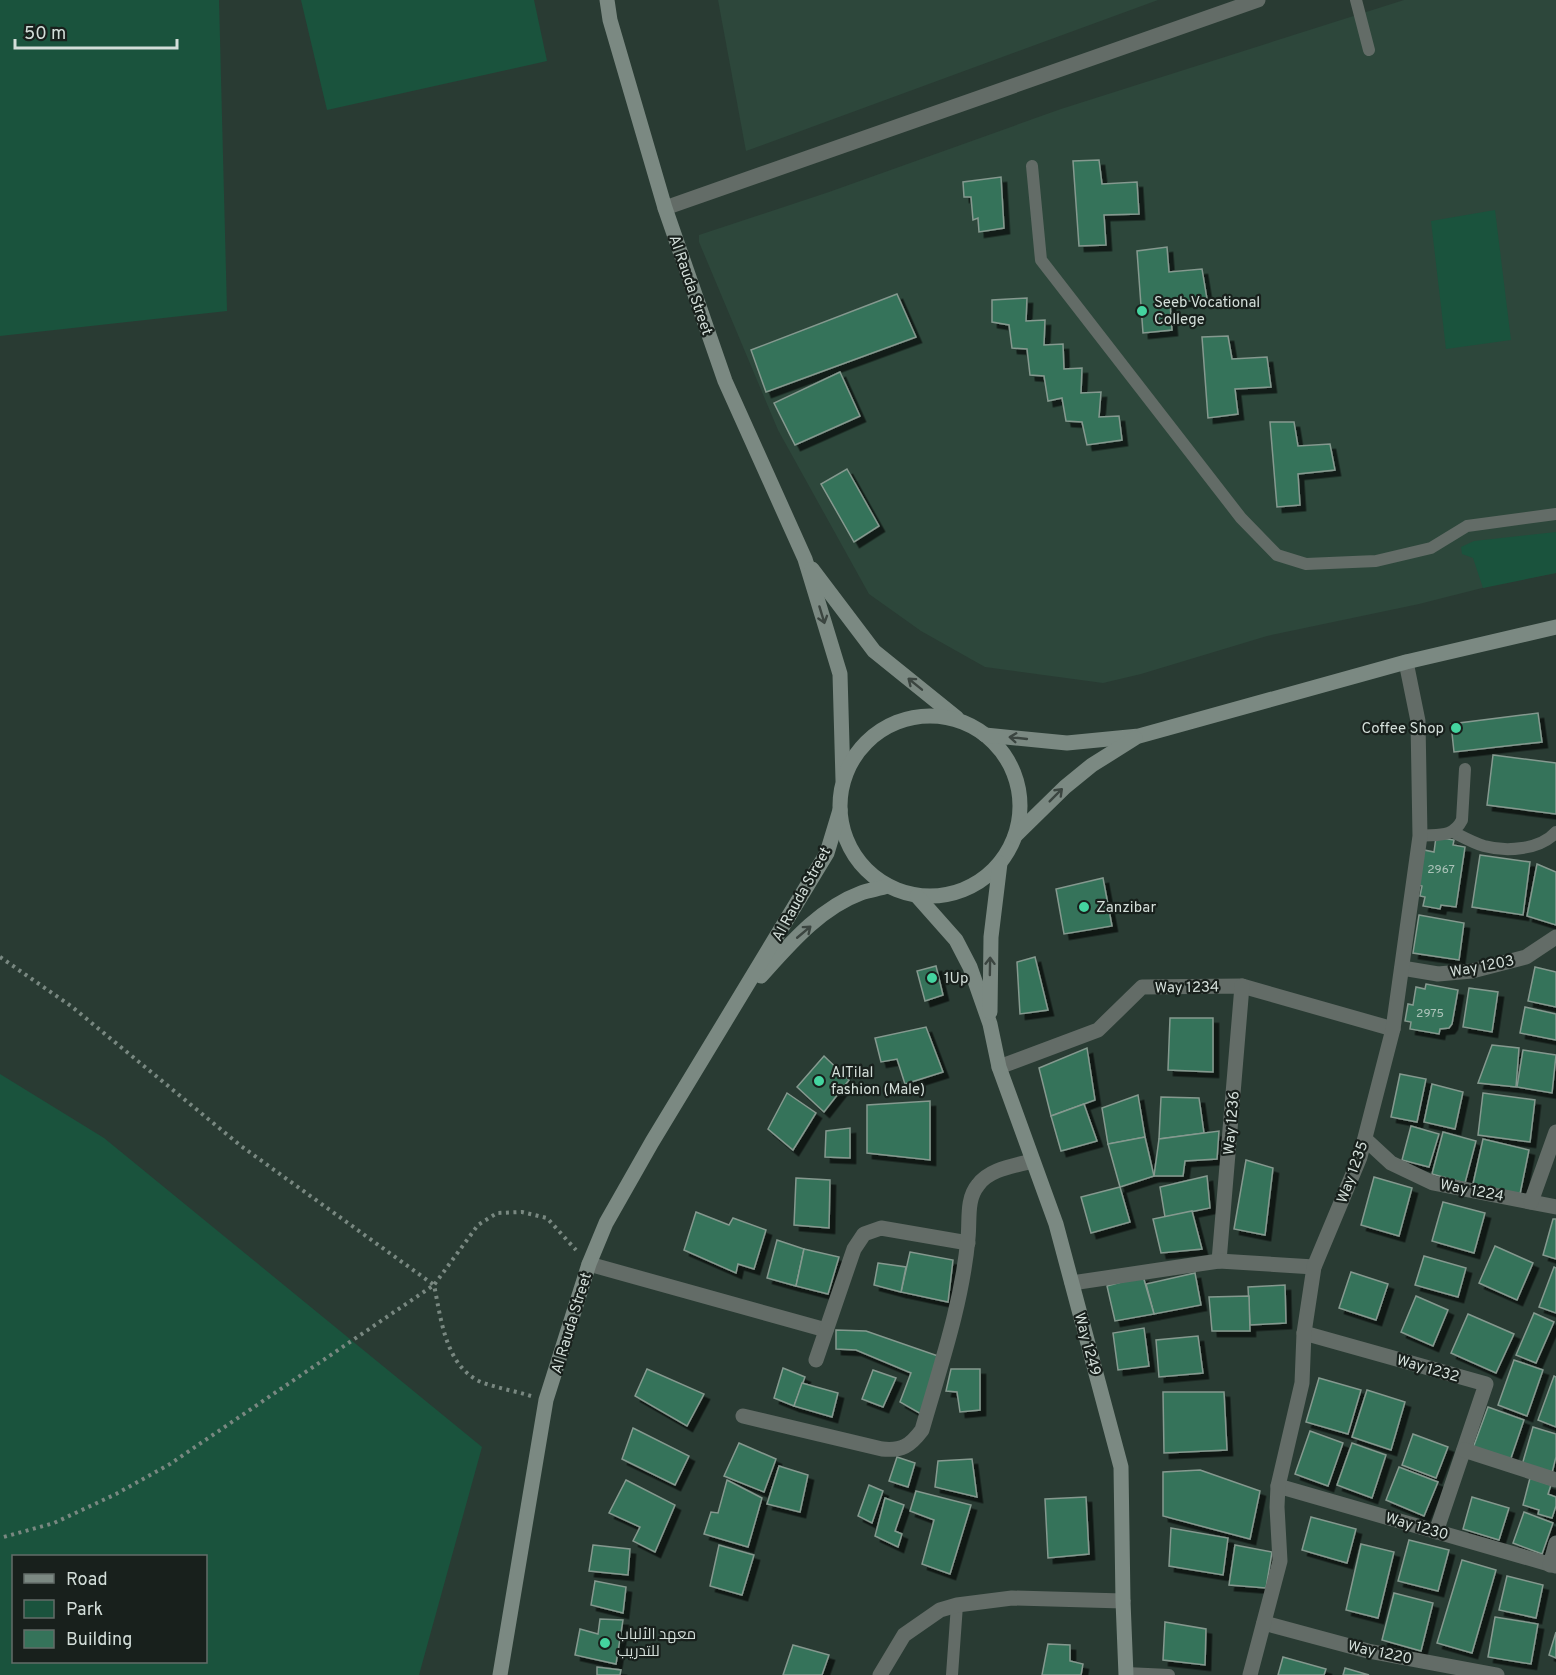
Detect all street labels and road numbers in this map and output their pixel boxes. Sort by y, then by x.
street label: Al Rauda Street [664,233,716,338]
street label: Al Rauda Street [769,844,836,945]
street label: Way 1203 [1449,952,1516,983]
street label: Way 1234 [1155,978,1220,999]
street label: Way 1236 [1220,1090,1245,1156]
street label: Way 1235 [1333,1139,1373,1206]
street label: Way 1224 [1438,1176,1505,1207]
street label: Al Rauda Street [548,1271,597,1376]
street label: Way 1249 [1069,1311,1104,1378]
street label: Way 1232 [1394,1351,1461,1387]
street label: Way 1230 [1383,1509,1450,1546]
street label: Way 1220 [1346,1637,1414,1670]

